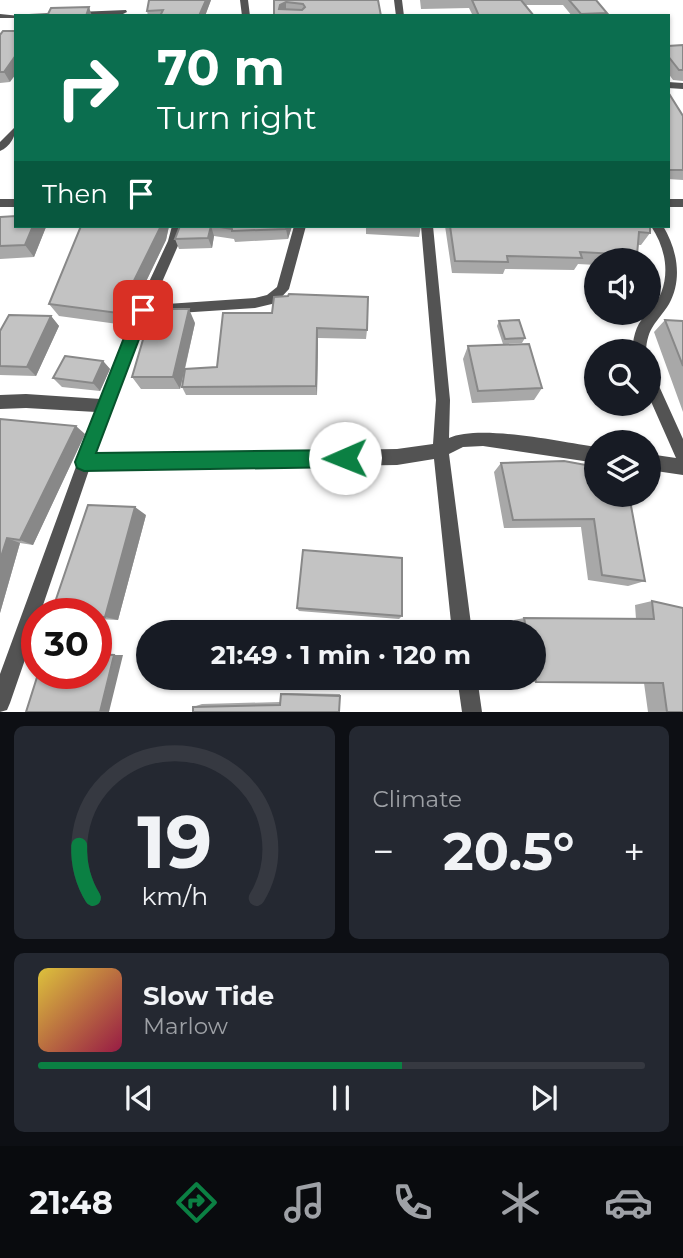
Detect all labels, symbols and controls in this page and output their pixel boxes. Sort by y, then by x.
text: 70 m [157,38,285,97]
icon: right [42,42,133,133]
text: Turn right [157,98,317,137]
icon: arrive [122,175,160,213]
text: Then [42,178,108,210]
map controls [584,248,661,507]
button: sound [584,248,661,325]
pin [113,280,173,340]
icon: arrive [124,291,162,329]
button: search [584,339,661,416]
position arrow [308,421,382,495]
button: layers [584,430,661,507]
speed limit sign: 30 [21,598,112,689]
text: 21:49 · 1 min · 120 m [211,639,471,671]
text: Climate [373,785,462,813]
text: 19 [137,799,212,887]
text: 20.5° [443,820,574,883]
text: − [373,828,394,875]
text: + [623,828,645,875]
text: km/h [141,881,208,911]
text: Slow Tide [143,980,274,1012]
text: Marlow [143,1012,228,1040]
icon: previous [120,1079,158,1117]
icon: pause [322,1079,360,1117]
icon: next [525,1079,563,1117]
icon: directions [172,1178,221,1227]
icon: music [280,1178,329,1227]
icon: phone [388,1178,437,1227]
icon: climate [496,1178,545,1227]
icon: car [604,1178,653,1227]
text: 21:48 [30,1183,113,1222]

